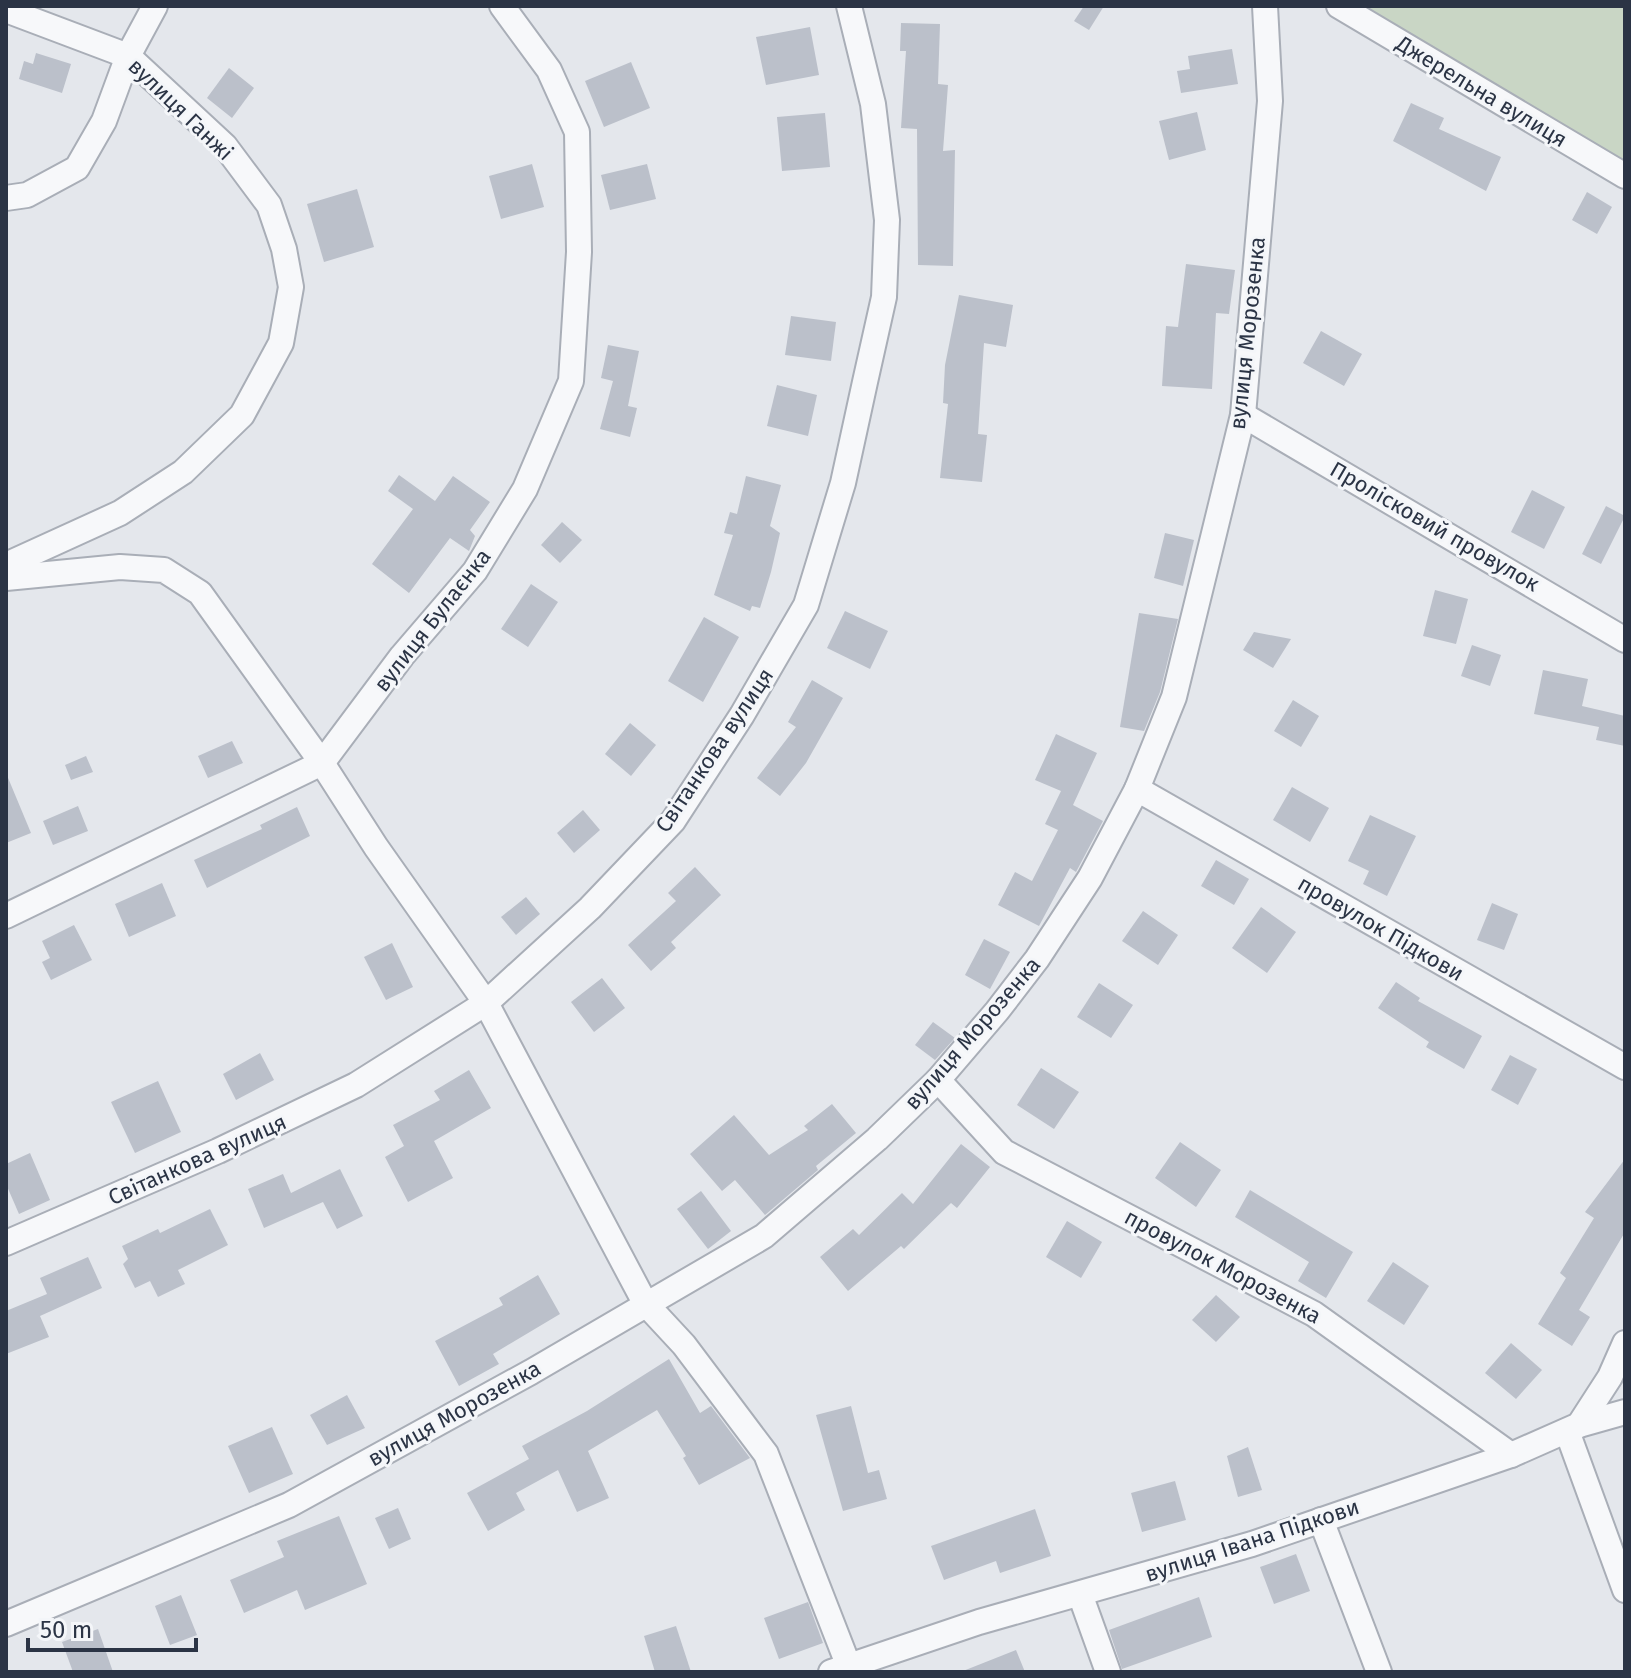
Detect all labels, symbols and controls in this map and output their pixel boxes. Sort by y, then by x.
street label: Джерельна вулиця [1391,29,1572,153]
street label: вулиця Ганжі [123,53,239,166]
street label: вулиця Морозенка [1224,235,1271,431]
street label: Пролісковий провулок [1325,455,1545,598]
street label: вулиця Булаєнка [368,543,497,697]
street label: Світанкова вулиця [649,663,779,838]
street label: провулок Підкови [1293,870,1469,987]
street label: вулиця Морозенка [899,951,1046,1115]
street label: Світанкова вулиця [104,1108,291,1211]
street label: провулок Морозенка [1120,1203,1326,1330]
street label: вулиця Морозенка [363,1355,546,1472]
street label: вулиця Івана Підкови [1142,1493,1363,1588]
scale bar [28,1602,196,1652]
text: 50 m [40,1616,92,1644]

